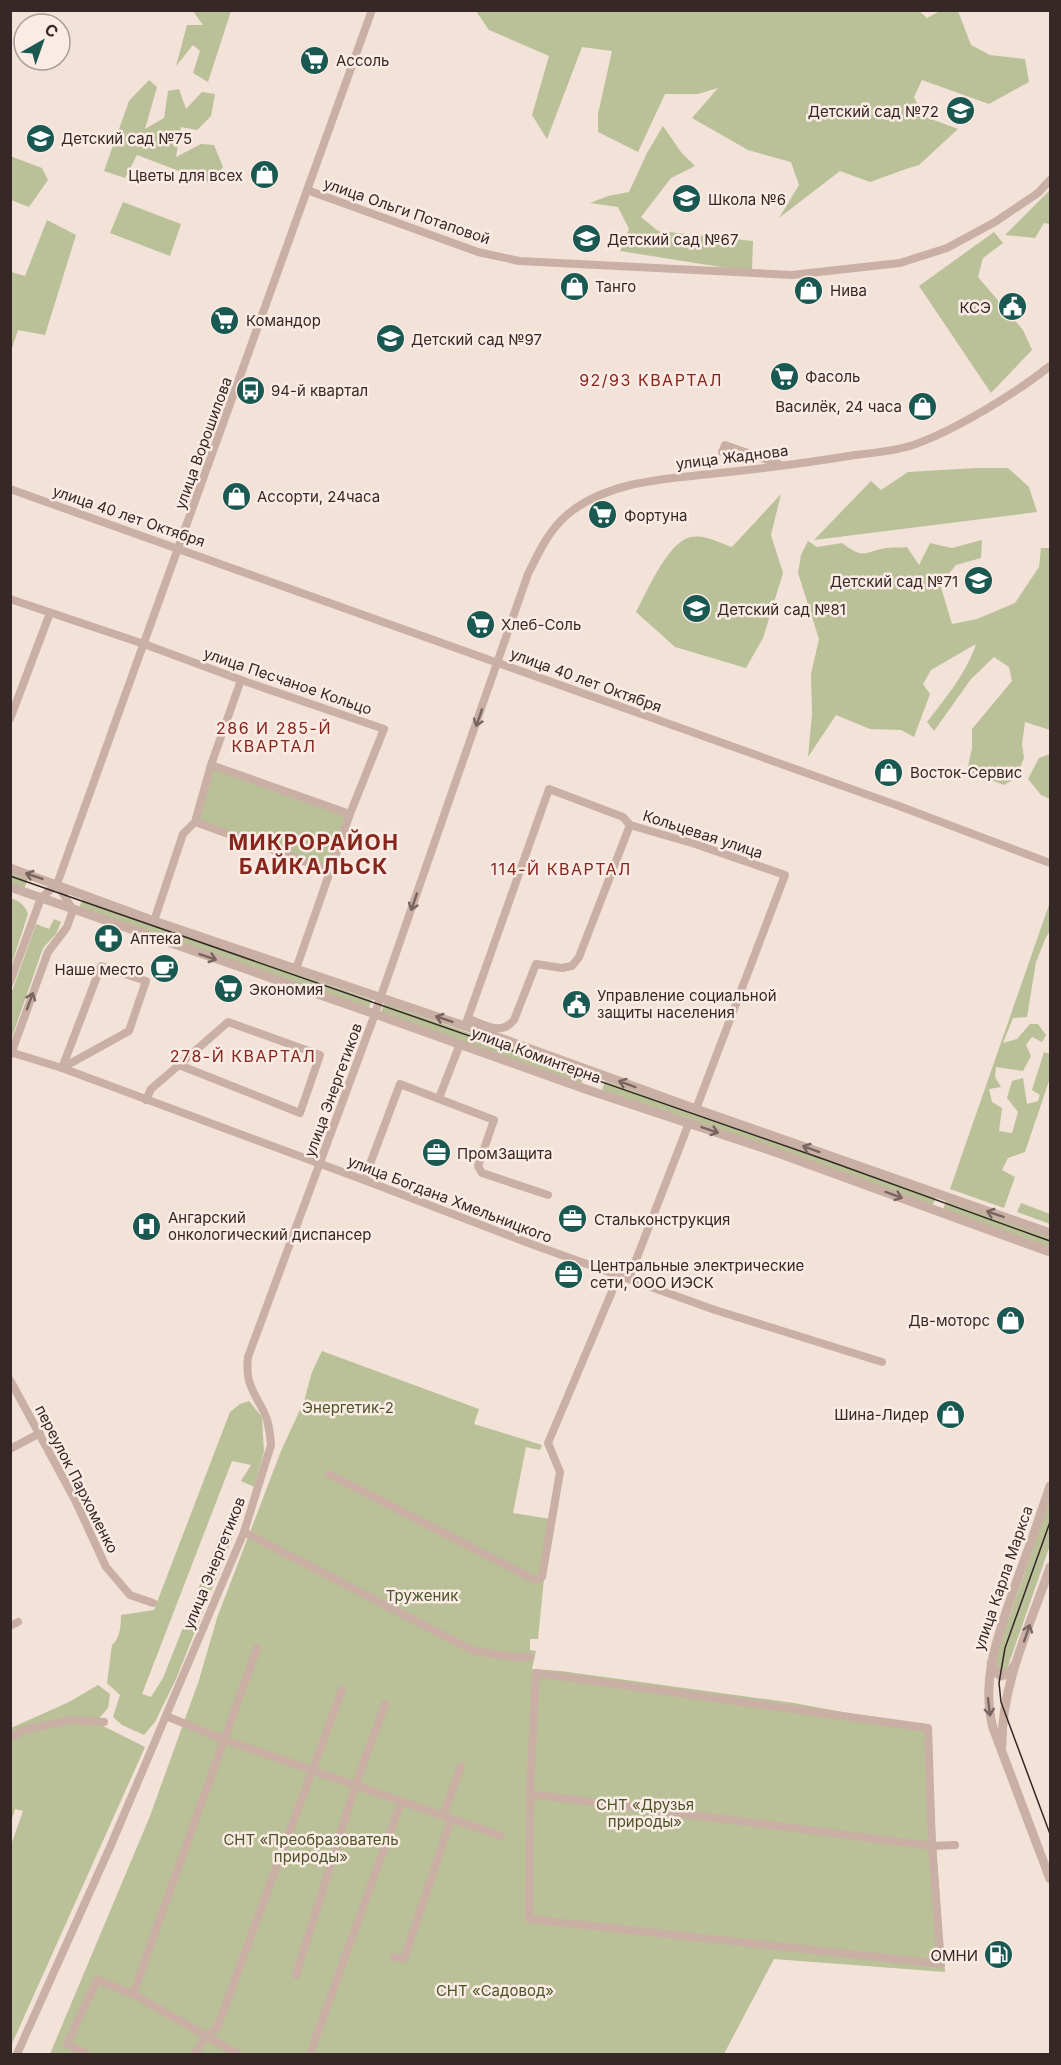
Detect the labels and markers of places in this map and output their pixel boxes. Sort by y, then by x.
supermarket icon: Ассоль [299,44,331,76]
place label: Ассоль [336,51,390,70]
school or university icon: Детский сад №72 [944,95,976,127]
place label: Детский сад №72 [808,102,939,121]
school or university icon: Детский сад №75 [24,122,56,154]
place label: Детский сад №75 [61,129,192,148]
shop icon: Цветы для всех [248,159,280,191]
place label: Цветы для всех [128,166,243,185]
school or university icon: Школа №6 [671,183,703,215]
place label: Школа №6 [708,190,786,209]
school or university icon: Детский сад №67 [570,223,602,255]
place label: Детский сад №67 [607,230,738,249]
shop icon: Танго [558,270,590,302]
shop icon: Нива [793,274,825,306]
place label: Танго [595,277,636,296]
place label: Нива [830,281,867,300]
public building icon: КСЭ [996,291,1028,323]
place label: КСЭ [960,298,991,317]
supermarket icon: Командор [209,304,241,336]
place label: Командор [246,311,321,330]
school or university icon: Детский сад №97 [374,323,406,355]
place label: Детский сад №97 [411,330,542,349]
supermarket icon: Фасоль [768,360,800,392]
place label: Фасоль [805,367,860,386]
bus stop icon: 94-й квартал [234,374,266,406]
place label: 94-й квартал [271,381,368,400]
shop icon: Василёк, 24 часа [907,390,939,422]
place label: Василёк, 24 часа [775,397,902,416]
shop icon: Ассорти, 24часа [220,480,252,512]
place label: Ассорти, 24часа [257,487,380,506]
supermarket icon: Фортуна [587,499,619,531]
place label: Фортуна [624,506,688,525]
school or university icon: Детский сад №71 [963,565,995,597]
place label: Детский сад №71 [830,572,958,591]
school or university icon: Детский сад №81 [680,593,712,625]
place label: Детский сад №81 [717,600,846,619]
supermarket icon: Хлеб-Соль [464,608,496,640]
place label: Хлеб-Соль [501,615,581,634]
shop icon: Восток-Сервис [873,756,905,788]
place label: Восток-Сервис [910,763,1022,782]
pharmacy icon: Аптека [93,922,125,954]
place label: Аптека [130,929,181,948]
cafe icon: Наше место [149,953,181,985]
place label: Наше место [55,960,144,979]
supermarket icon: Экономия [212,973,244,1005]
place label: Экономия [249,980,323,999]
place label: Управление социальной защиты населения [597,986,777,1022]
public building icon: Управление социальной защиты населения [560,988,592,1020]
office icon: ПромЗащита [420,1137,452,1169]
place label: ПромЗащита [457,1144,552,1163]
office icon: Стальконструкция [557,1203,589,1235]
place label: Ангарский онкологический диспансер [168,1208,371,1244]
hospital icon: Ангарский онкологический диспансер [131,1210,163,1242]
place label: Стальконструкция [594,1210,730,1229]
place label: Центральные электрические сети, ООО ИЭСК [590,1256,804,1292]
office icon: Центральные электрические сети, ООО ИЭСК [553,1258,585,1290]
shop icon: Дв-моторс [995,1304,1027,1336]
place label: Дв-моторс [908,1311,990,1330]
shop icon: Шина-Лидер [934,1398,966,1430]
place label: Шина-Лидер [834,1405,929,1424]
fuel station icon: ОМНИ [983,1939,1015,1971]
place label: ОМНИ [931,1946,978,1965]

